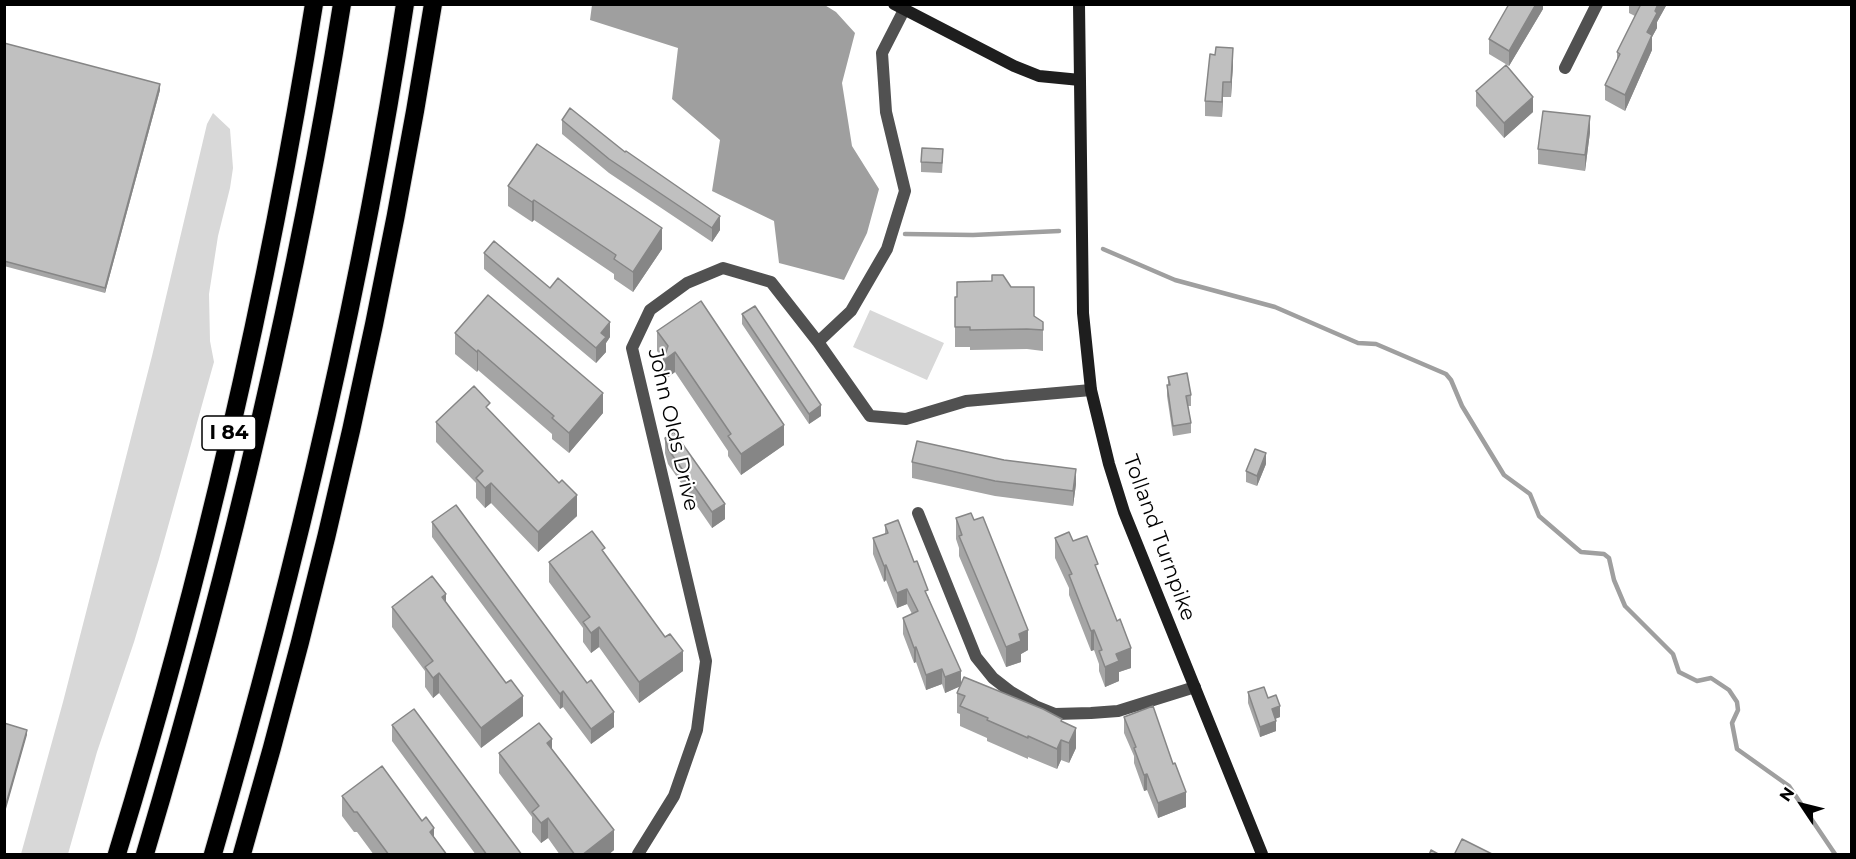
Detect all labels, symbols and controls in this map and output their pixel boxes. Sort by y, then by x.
street label: John Olds Drive [642,346,704,514]
road number: I 84 [202,416,256,450]
street label: Tolland Turnpike [1117,452,1201,624]
north arrow [1772,775,1832,835]
text: N [1775,784,1798,805]

